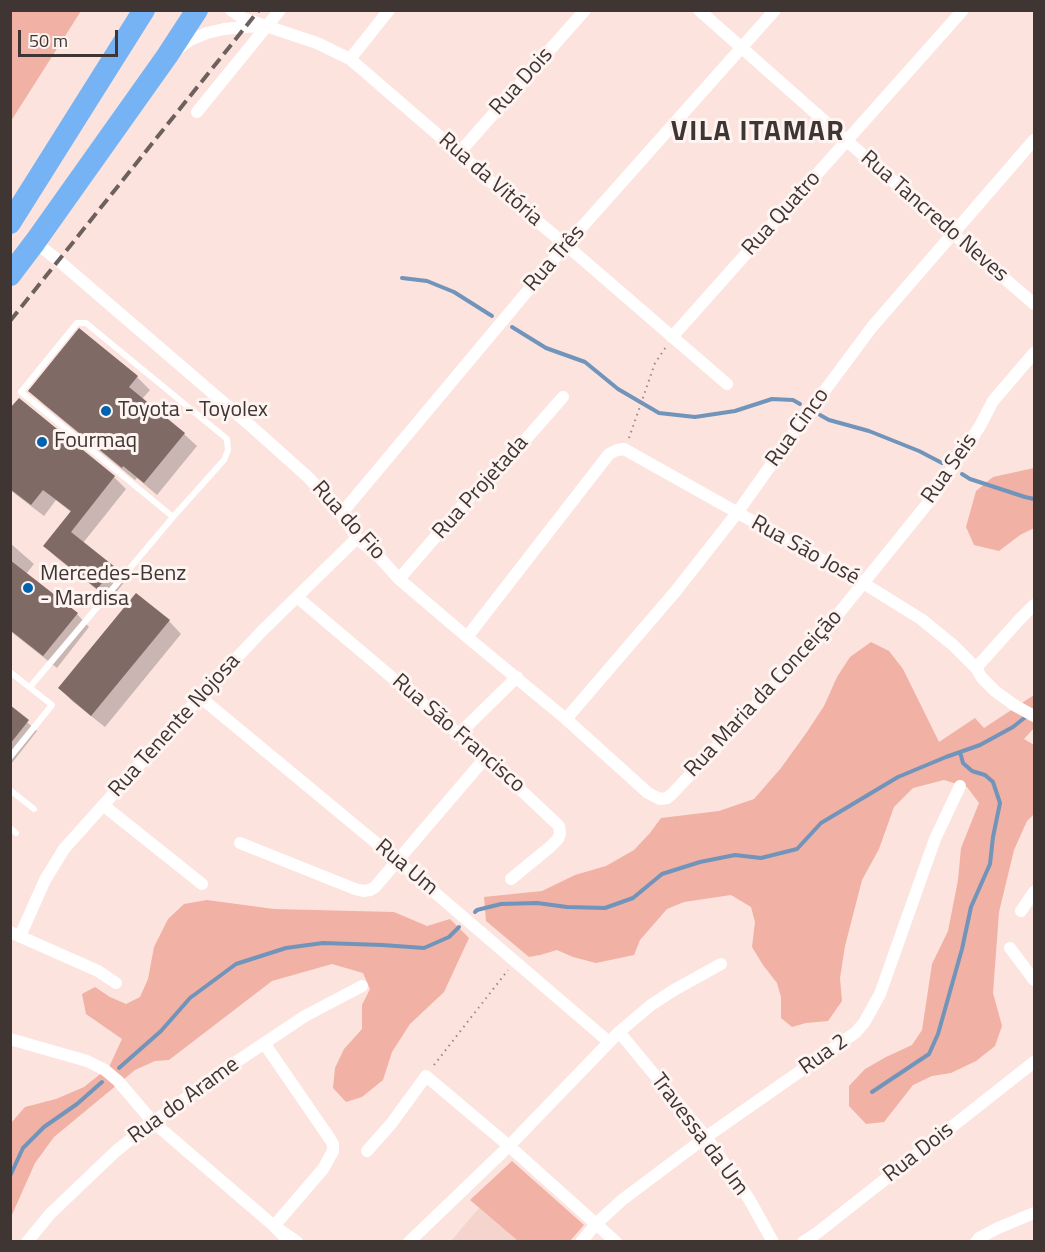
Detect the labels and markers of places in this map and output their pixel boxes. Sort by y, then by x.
place label: Toyota - Toyolex [118,398,268,424]
marker: Toyota - Toyolex [99,404,113,418]
place label: Fourmaq [54,429,137,455]
marker: Fourmaq [35,435,49,449]
place label: Mercedes-Benz - Mardisa [40,562,186,614]
marker: Mercedes-Benz - Mardisa [21,581,35,595]

